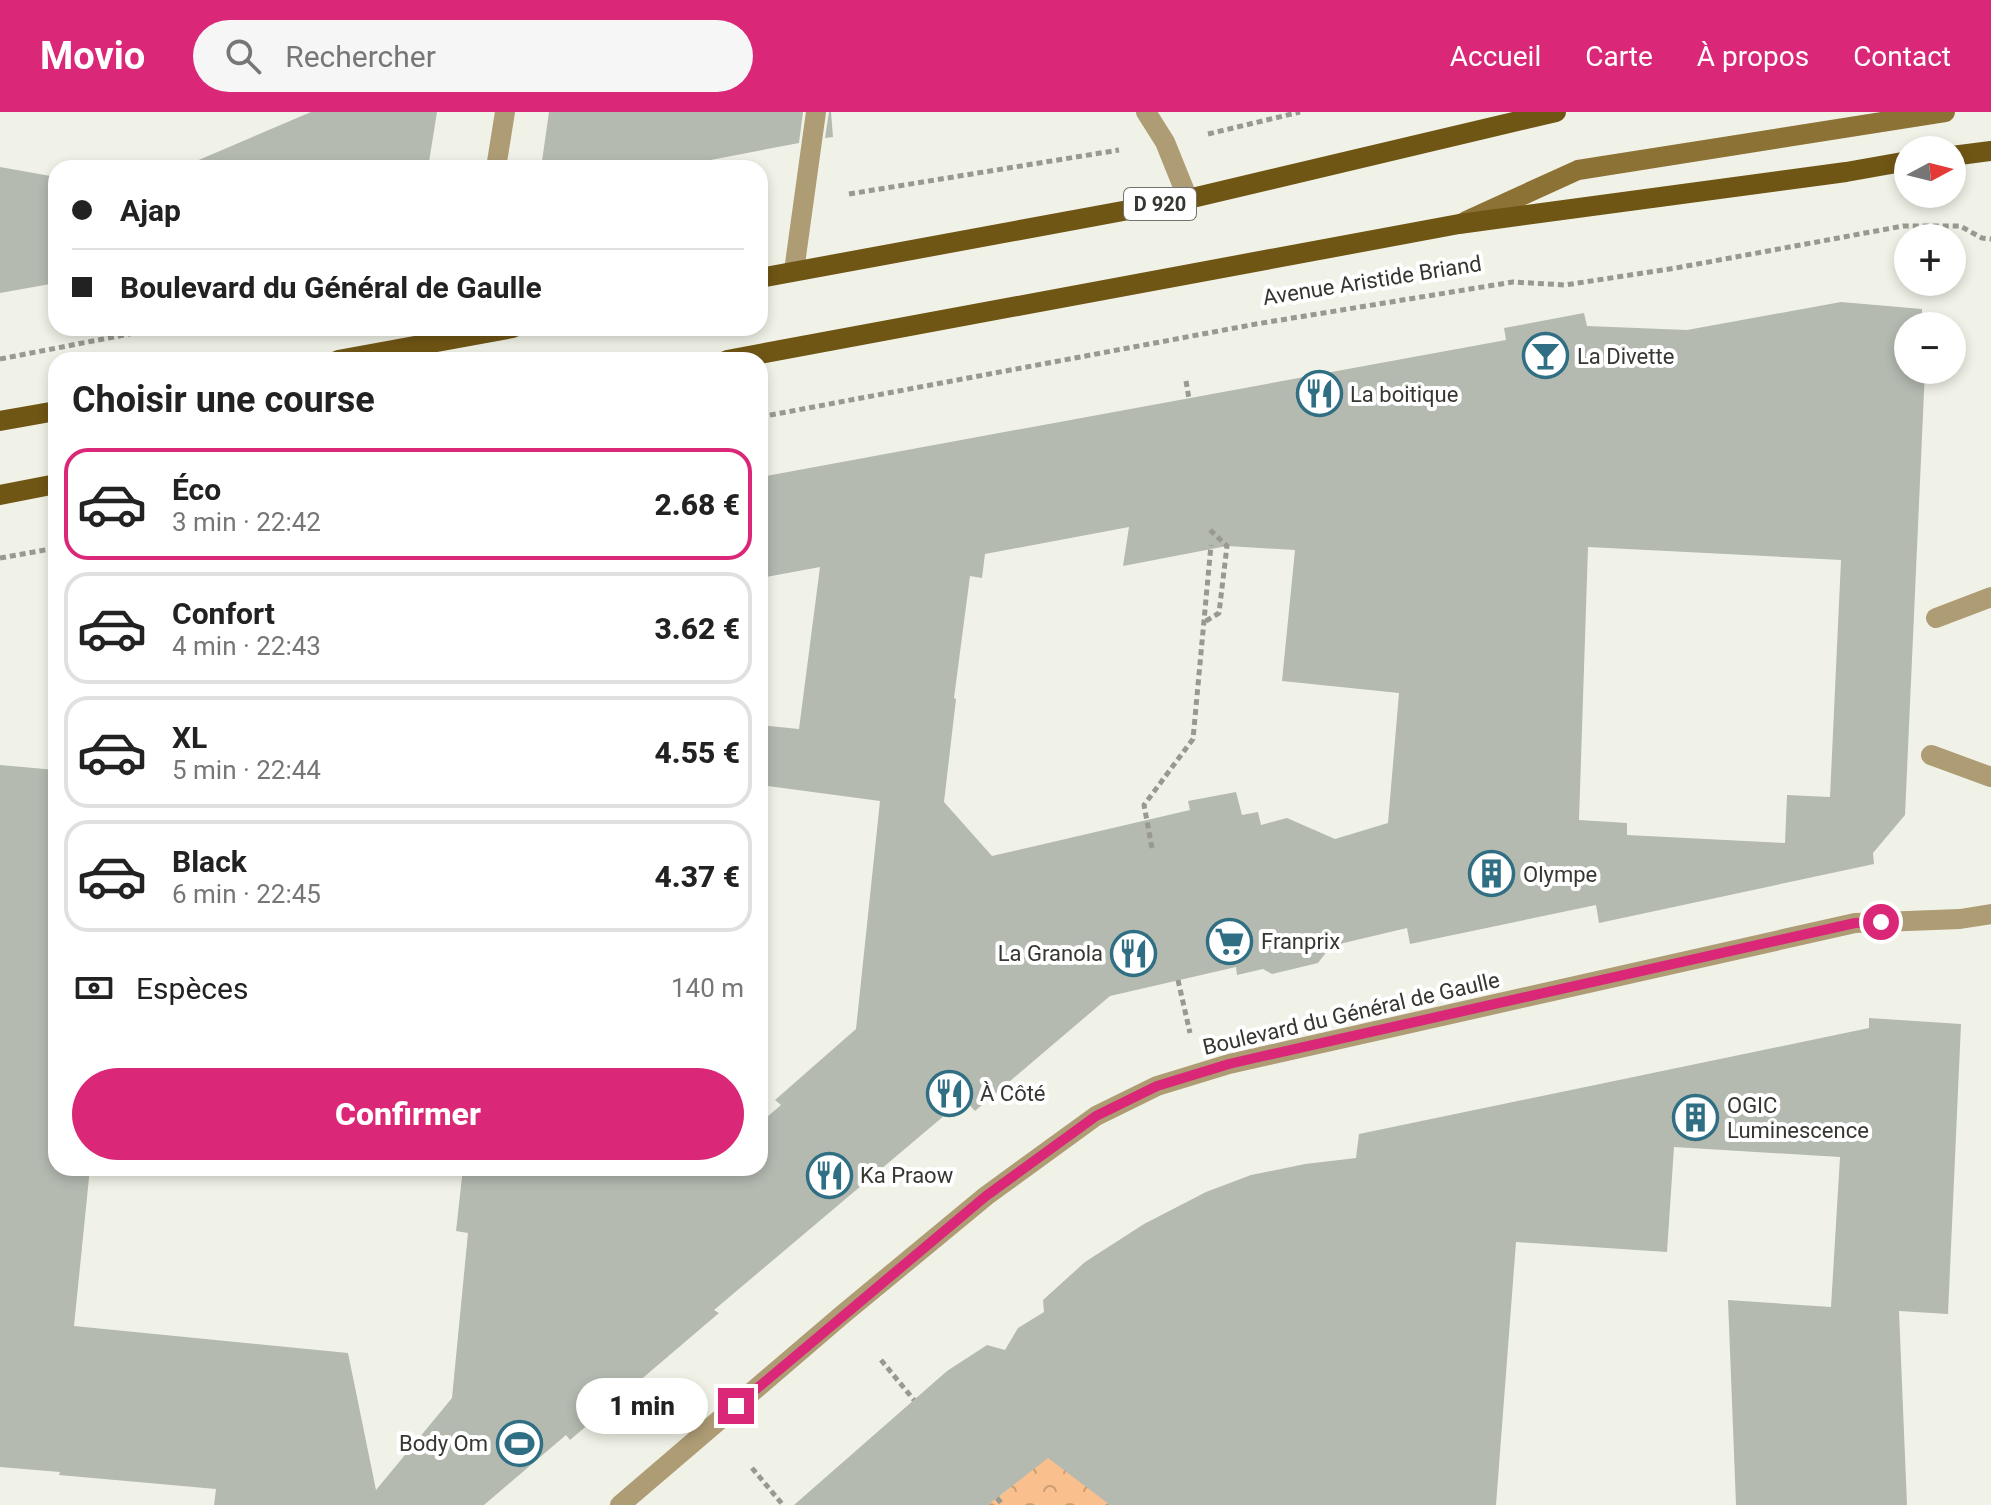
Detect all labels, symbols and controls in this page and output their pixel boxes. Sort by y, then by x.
search box [193,20,753,92]
text: Movio [40,34,145,78]
icon: search [221,34,265,78]
text: Rechercher [285,39,436,74]
text: Accueil [1450,40,1541,73]
text: Carte [1585,40,1653,73]
text: À propos [1697,40,1809,73]
text: Contact [1853,40,1951,73]
north arrow [1894,136,1966,208]
map controls [1894,136,1966,384]
road number: D 920 [1124,188,1196,220]
text: Ajap [120,193,181,228]
button: + [1894,224,1966,296]
street label: Avenue Aristide Briand [1261,251,1483,310]
text: Boulevard du Général de Gaulle [120,270,542,305]
button: − [1894,312,1966,384]
bar icon: La Divette [1522,332,1570,380]
place label: La Divette [1577,344,1674,369]
restaurant icon: La boitique [1295,370,1343,418]
text: Choisir une course [72,379,375,421]
place label: La boitique [1350,382,1458,407]
icon: car [76,468,148,540]
text: Éco [172,472,221,507]
text: 2.68 € [654,487,740,522]
text: 3 min · 22:42 [172,507,321,537]
icon: car [76,592,148,664]
text: Confort [172,596,275,631]
text: 3.62 € [654,611,740,646]
text: 4 min · 22:43 [172,631,321,661]
icon: car [76,716,148,788]
text: XL [172,720,207,755]
text: 4.55 € [654,735,740,770]
text: 5 min · 22:44 [172,755,321,785]
icon: car [76,840,148,912]
text: Black [172,844,247,879]
building icon: Olympe [1468,850,1516,898]
text: 4.37 € [654,859,740,894]
place label: Olympe [1523,862,1597,887]
text: 6 min · 22:45 [172,879,321,909]
route start [1863,904,1899,940]
supermarket icon: Franprix [1206,917,1254,965]
restaurant icon: La Granola [1110,929,1158,977]
place label: Franprix [1261,929,1340,954]
place label: La Granola [998,941,1103,966]
icon: cash [72,966,116,1010]
street label: Boulevard du Général de Gaulle [1200,967,1502,1060]
text: Espèces [136,971,248,1006]
text: 140 m [671,973,744,1003]
button: Confirmer [72,1068,744,1160]
restaurant icon: À Côté [925,1069,973,1117]
place label: À Côté [980,1081,1046,1106]
place label: OGIC Luminescence [1727,1093,1869,1143]
building icon: OGIC Luminescence [1672,1094,1720,1142]
restaurant icon: Ka Praow [805,1151,853,1199]
place label: Ka Praow [860,1163,954,1188]
callout: 1 min [576,1378,708,1434]
route end [718,1388,754,1424]
text: 1 min [609,1391,675,1421]
sports icon: Body Om [495,1419,543,1467]
place label: Body Om [399,1431,488,1456]

